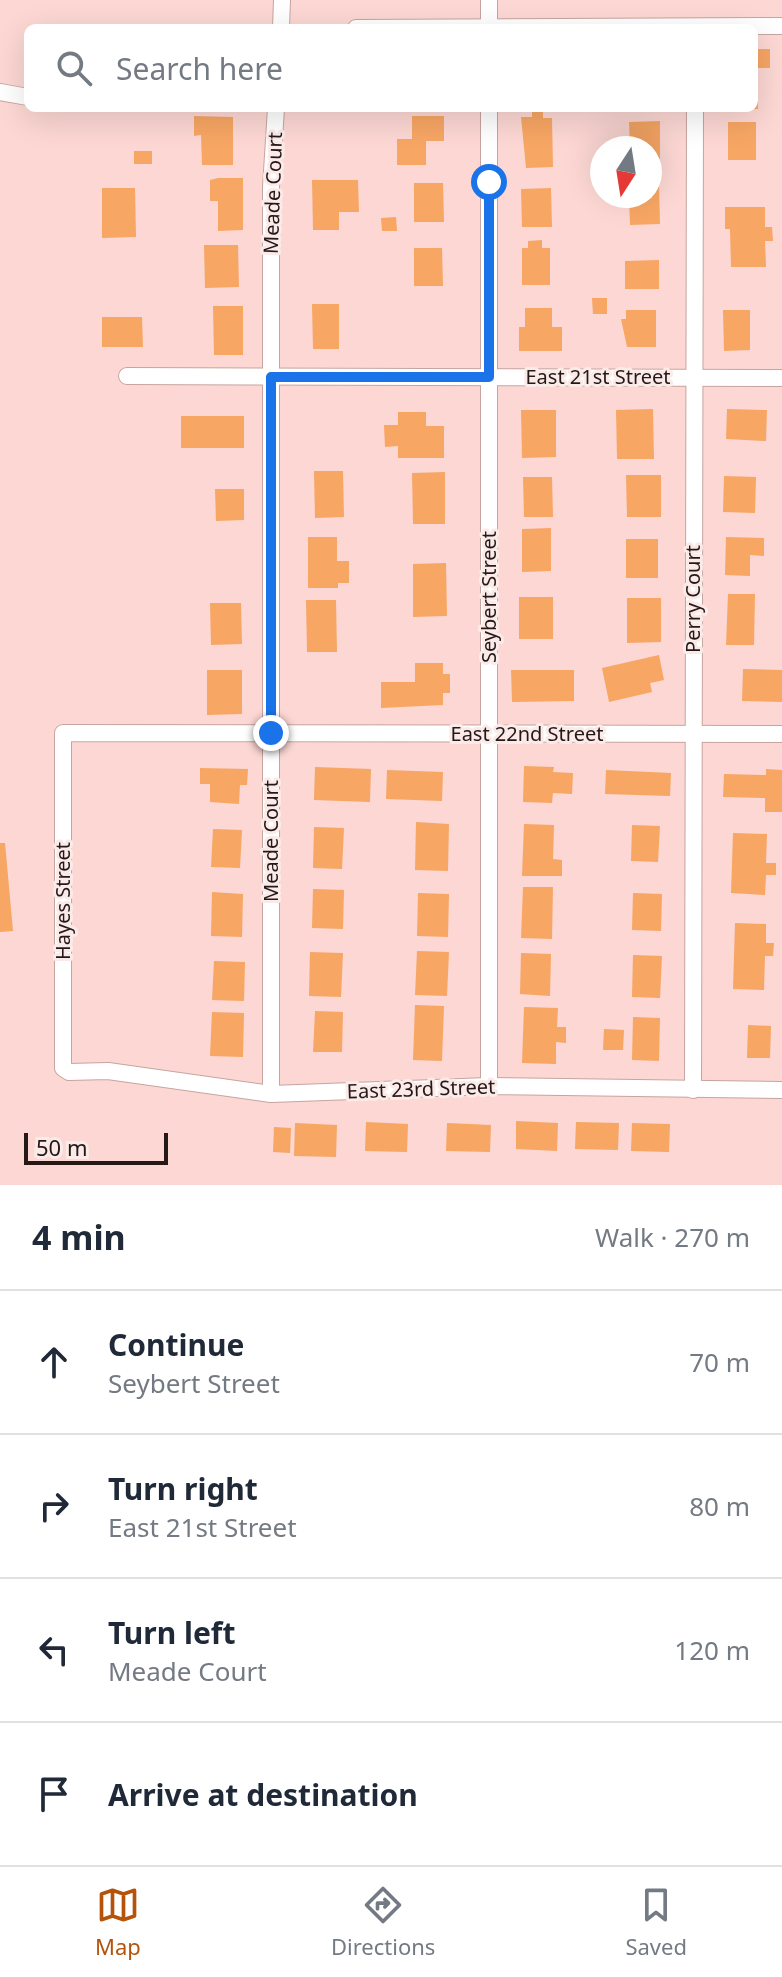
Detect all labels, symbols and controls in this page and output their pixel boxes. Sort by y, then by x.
search box [24,24,758,112]
icon: search [52,46,96,90]
text: Search here [116,48,283,89]
street label: Meade Court [257,132,288,254]
north arrow [590,136,662,208]
route start [471,164,507,200]
street label: East 21st Street [525,363,671,390]
street label: Seybert Street [475,531,502,663]
street label: Perry Court [679,545,706,653]
route end [253,715,289,751]
street label: East 22nd Street [451,720,603,747]
street label: Meade Court [257,780,284,902]
street label: Hayes Street [49,842,76,960]
street label: East 23rd Street [346,1072,496,1105]
scale bar [24,1129,168,1165]
text: 50 m [36,1132,87,1162]
text: 4 min [32,1214,126,1260]
text: Walk · 270 m [595,1219,750,1255]
text: Continue [108,1324,244,1365]
icon: ahead [32,1340,76,1384]
text: 70 m [689,1344,750,1380]
text: Seybert Street [108,1365,280,1401]
text: Turn right [108,1468,258,1509]
icon: right [32,1484,76,1528]
text: 80 m [689,1488,750,1524]
text: East 21st Street [108,1509,297,1545]
text: Turn left [108,1612,236,1653]
icon: left [32,1628,76,1672]
text: 120 m [674,1632,750,1668]
text: Meade Court [108,1653,267,1689]
icon: arrive [32,1772,76,1816]
text: Arrive at destination [108,1774,418,1815]
tab: Map [95,1883,141,1961]
tab: Directions [331,1883,435,1961]
tab: Saved [625,1883,687,1961]

